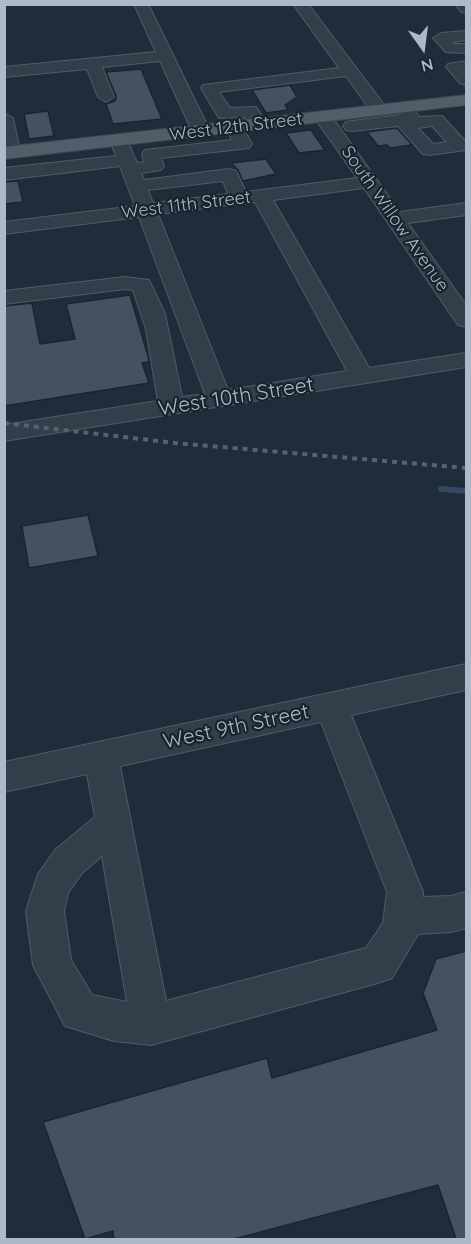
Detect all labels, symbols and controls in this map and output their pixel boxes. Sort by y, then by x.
north arrow [393,18,453,78]
text: N [419,54,435,77]
street label: West 12th Street [168,108,304,146]
street label: South Willow Avenue [337,142,453,296]
street label: West 11th Street [120,186,252,224]
street label: West 10th Street [157,372,315,422]
street label: West 9th Street [161,699,311,755]

